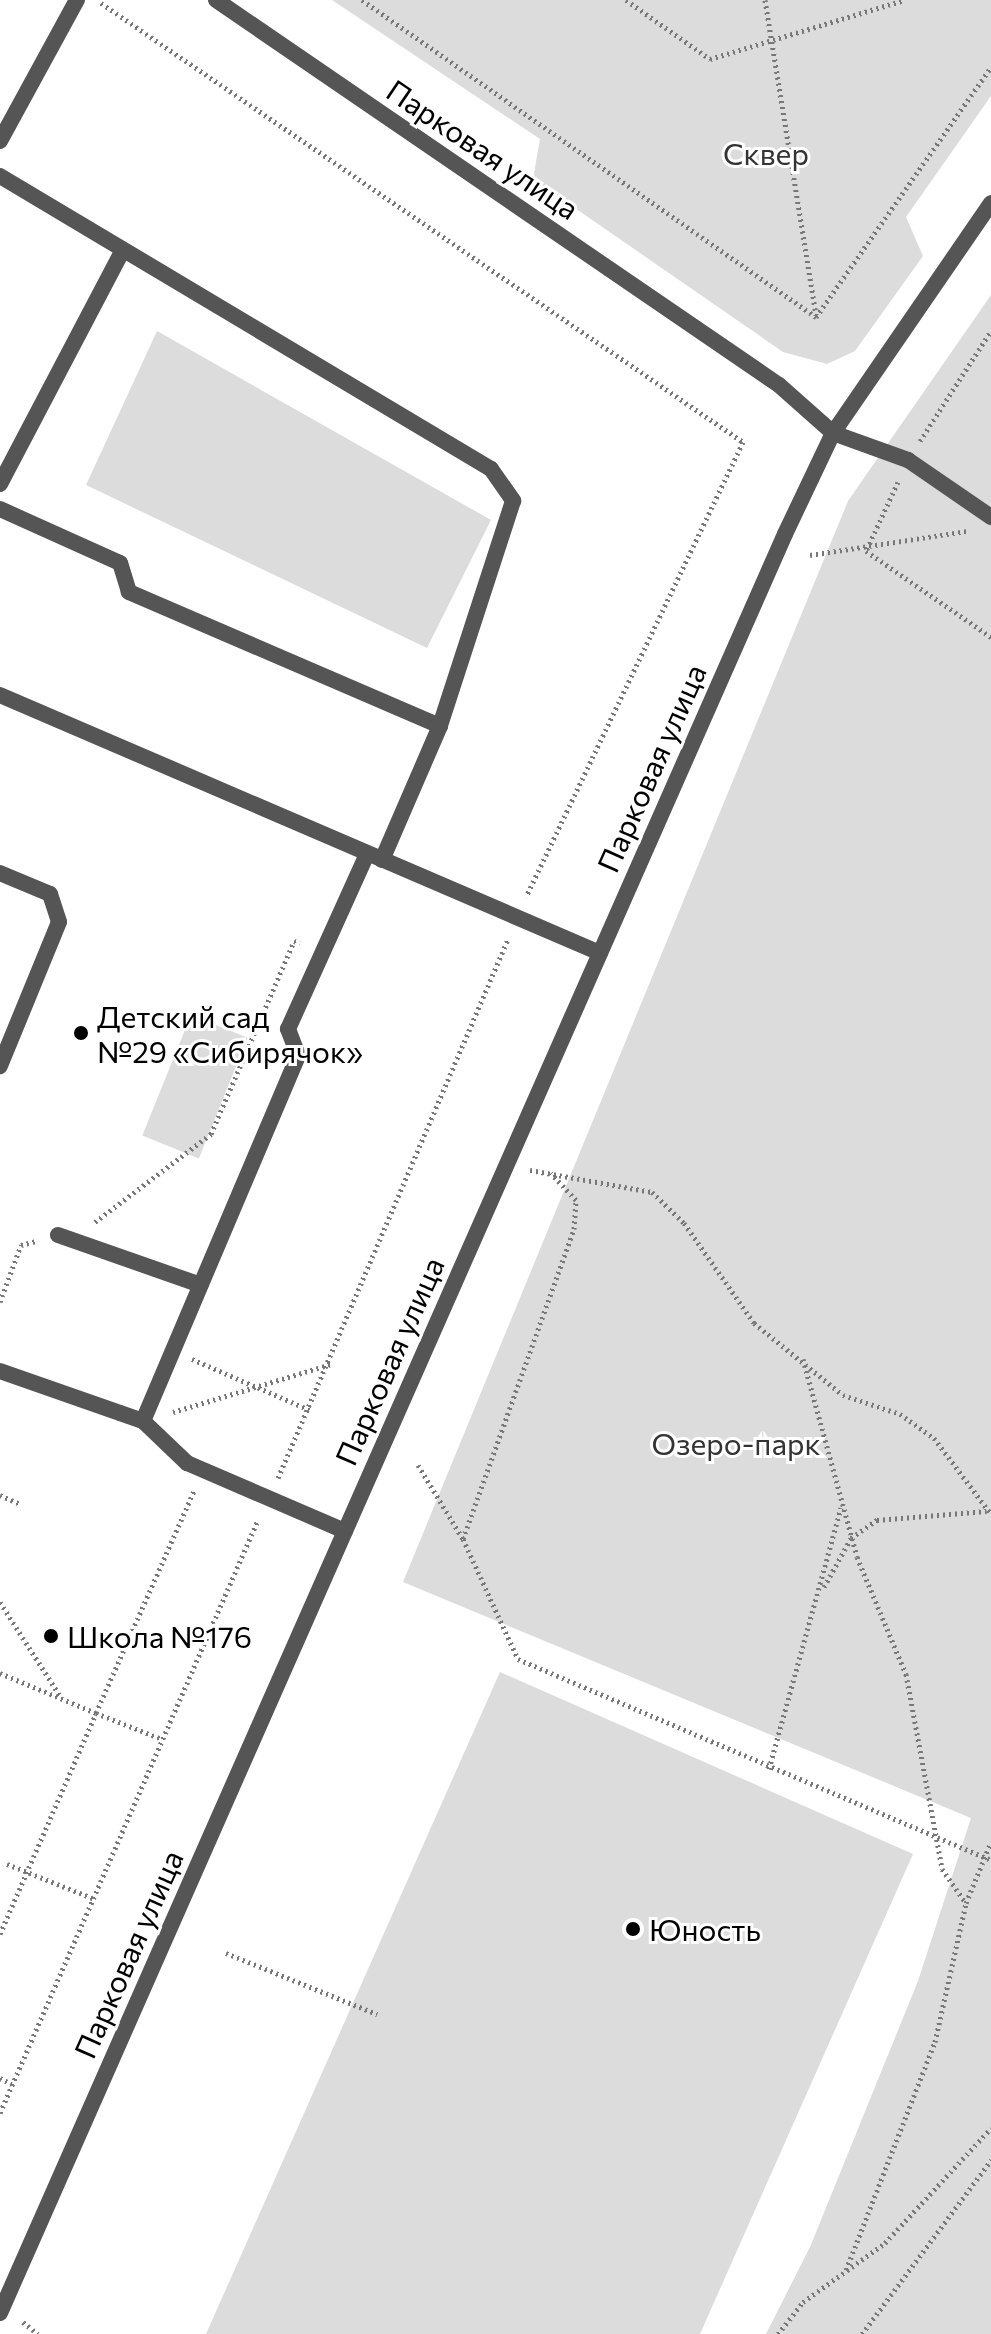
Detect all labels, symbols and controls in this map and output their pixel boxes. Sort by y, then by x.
street label: Парковая улица [380,71,586,227]
park label: Сквер [723,135,809,171]
street label: Парковая улица [589,658,713,878]
place label: Детский сад №29 «Сибирячок» [97,998,363,1068]
marker: Детский сад №29 «Сибирячок» [72,1024,90,1042]
street label: Парковая улица [327,1251,451,1471]
park label: Озеро-парк [651,1425,821,1461]
place label: Школа №176 [67,1618,252,1654]
marker: Школа №176 [42,1627,60,1645]
street label: Парковая улица [66,1844,190,2064]
place label: Юность [649,1911,761,1947]
marker: Юность [624,1920,642,1938]

